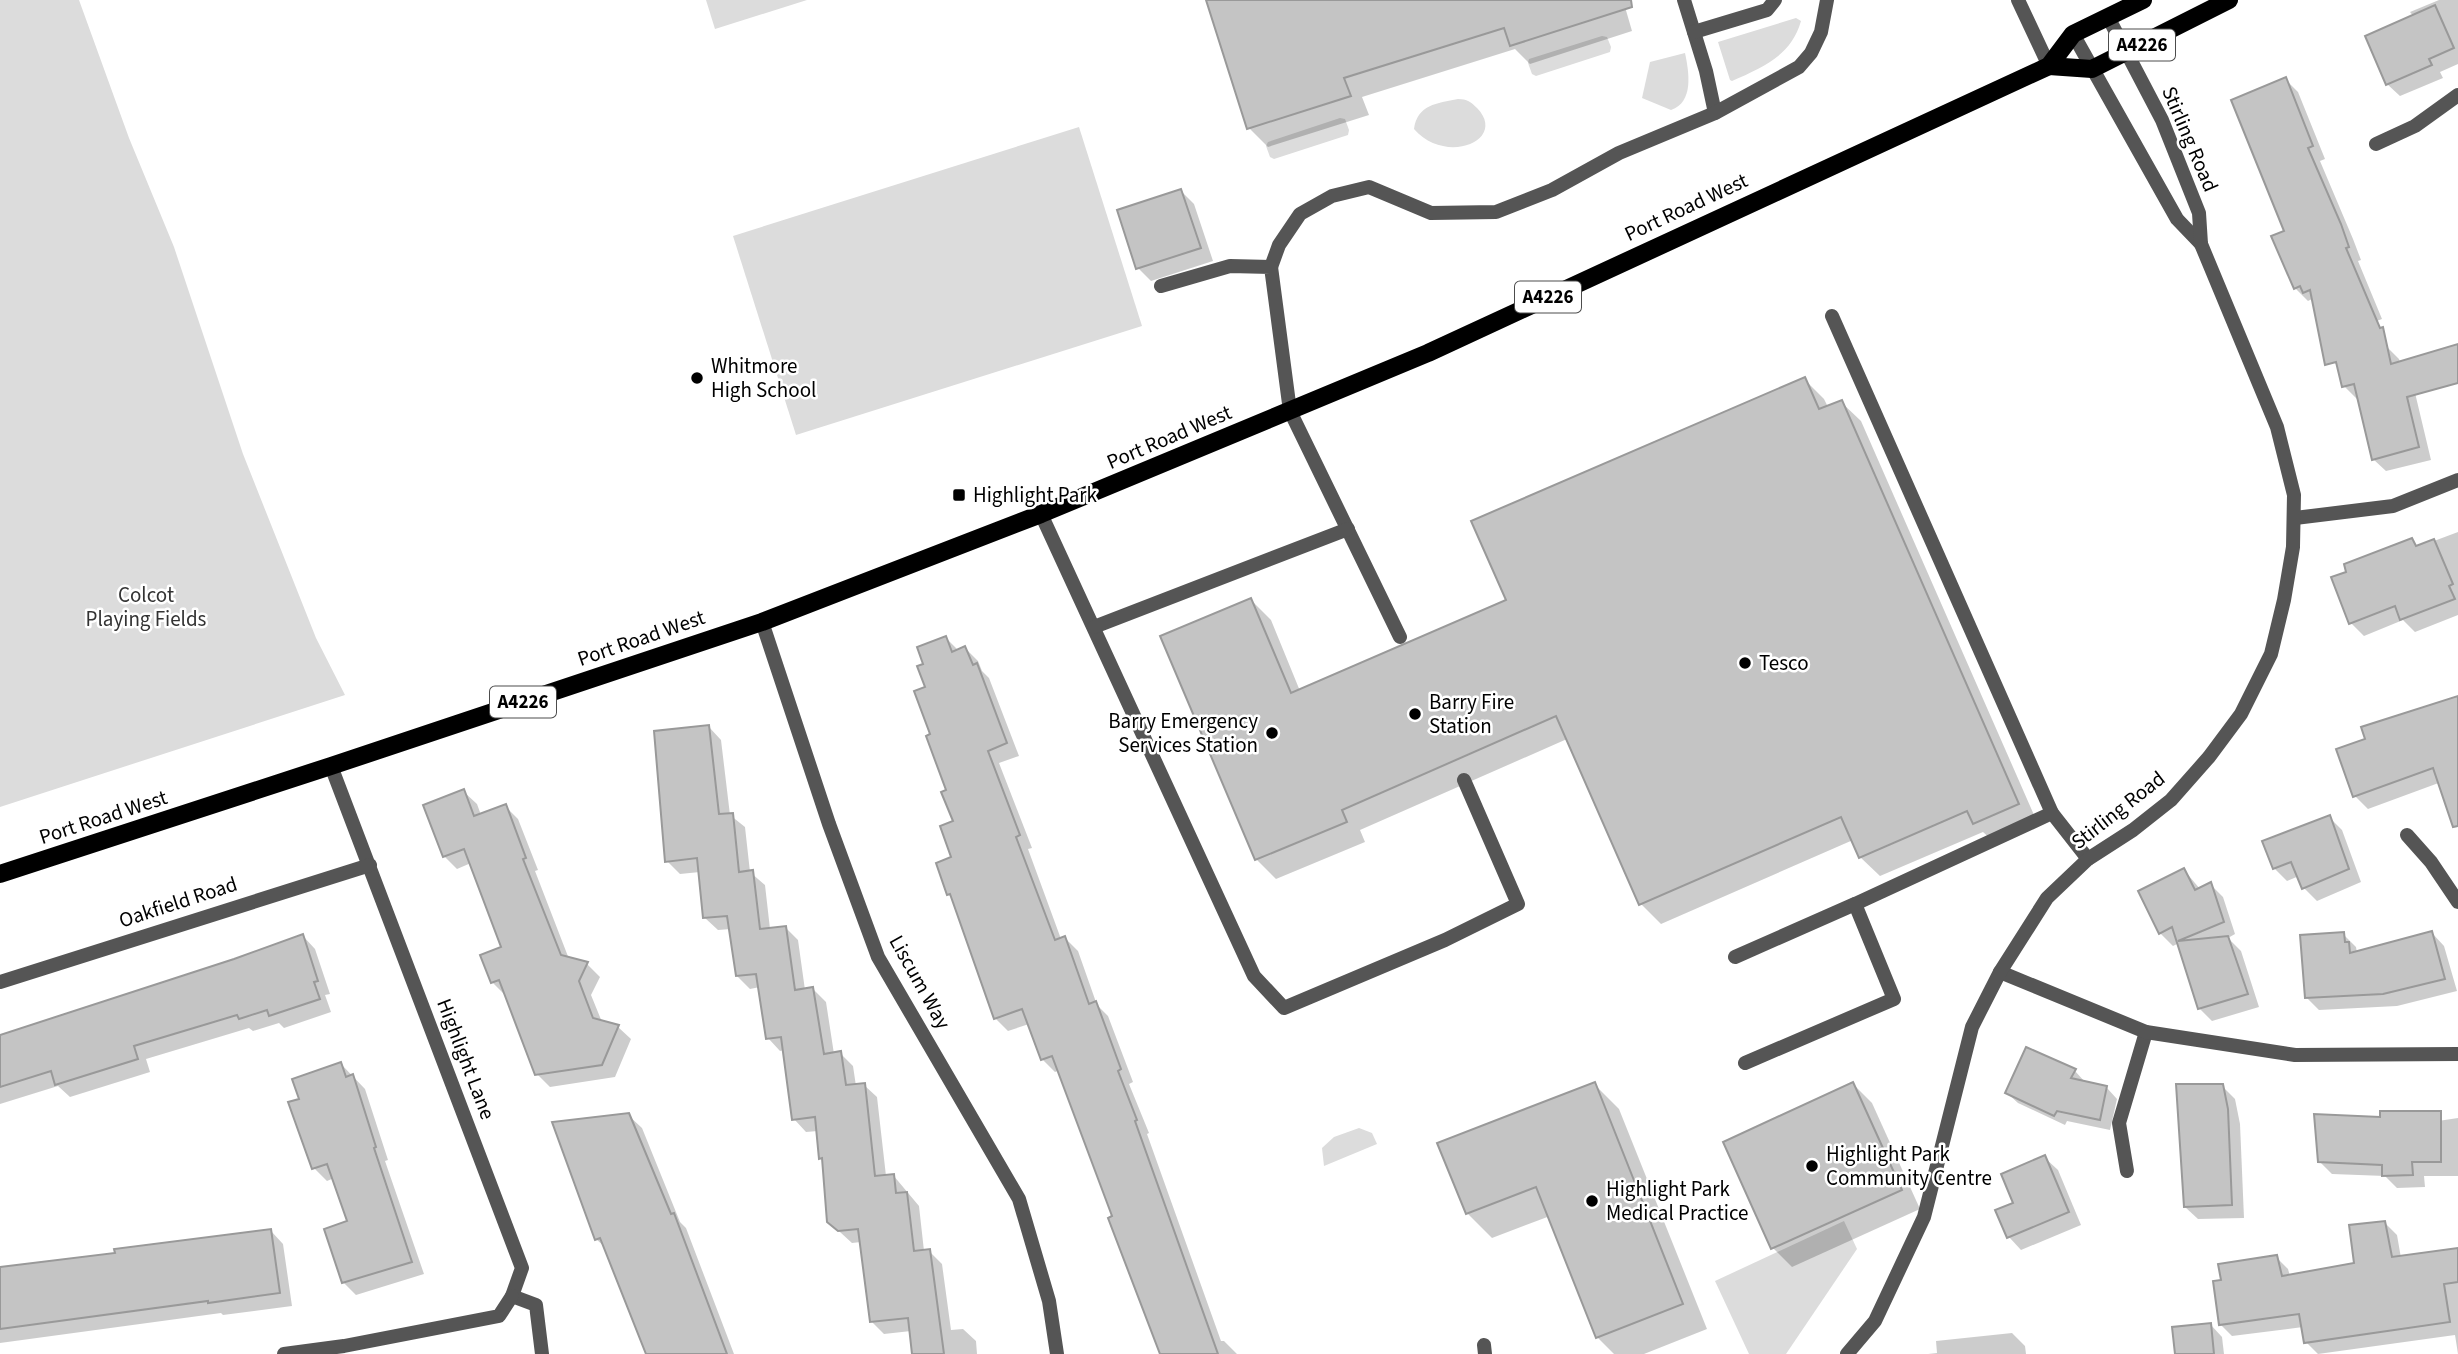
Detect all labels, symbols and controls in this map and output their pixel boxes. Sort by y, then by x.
road number: A4226 [2109,30,2175,60]
street label: Stirling Road [2154,82,2226,196]
street label: Port Road West [1619,165,1753,249]
road number: A4226 [1515,282,1581,312]
place label: Whitmore High School [711,351,816,405]
marker: Whitmore High School [689,370,705,386]
street label: Port Road West [1102,397,1236,477]
place label: Highlight Park [973,480,1098,510]
marker: Highlight Park [951,487,967,503]
park label: Colcot Playing Fields [86,580,207,634]
street label: Port Road West [573,602,709,674]
place label: Tesco [1759,648,1809,678]
marker: Tesco [1737,655,1753,671]
road number: A4226 [490,687,556,718]
place label: Barry Fire Station [1429,687,1514,741]
place label: Barry Emergency Services Station [1108,706,1258,760]
marker: Barry Fire Station [1407,706,1423,722]
marker: Barry Emergency Services Station [1264,725,1280,741]
street label: Stirling Road [2065,764,2171,856]
street label: Port Road West [35,782,171,852]
street label: Oakfield Road [115,869,241,935]
street label: Liscum Way [882,930,958,1035]
street label: Highlight Lane [429,994,503,1124]
place label: Highlight Park Community Centre [1826,1139,1992,1193]
marker: Highlight Park Community Centre [1804,1158,1820,1174]
place label: Highlight Park Medical Practice [1606,1174,1748,1228]
marker: Highlight Park Medical Practice [1584,1193,1600,1209]

